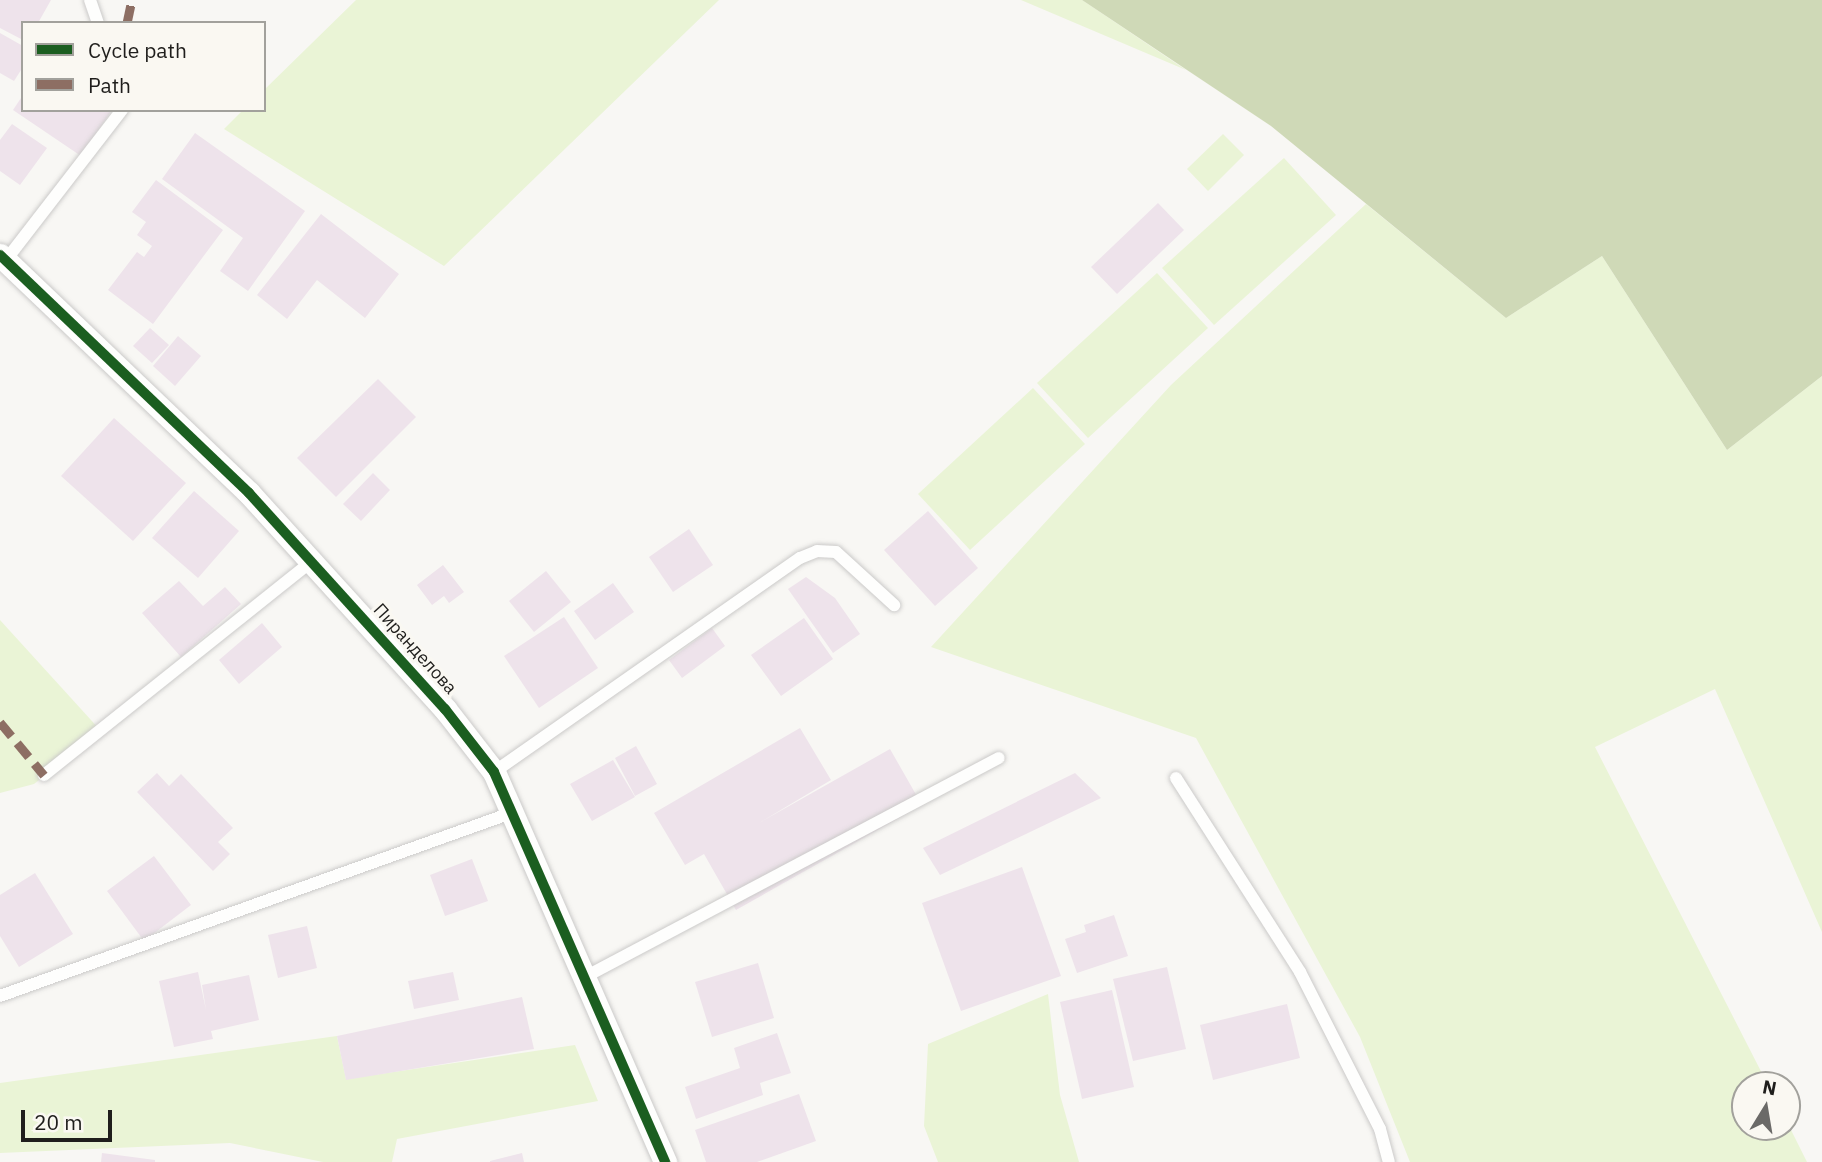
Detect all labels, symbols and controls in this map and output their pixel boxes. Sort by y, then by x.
legend [21,21,266,112]
text: Cycle path [88,36,187,64]
text: Path [88,71,131,99]
street label: Пиранделова [369,599,461,699]
north arrow [1731,1071,1801,1141]
text: N [1761,1074,1779,1100]
scale bar [24,1096,116,1140]
text: 20 m [34,1108,83,1136]

